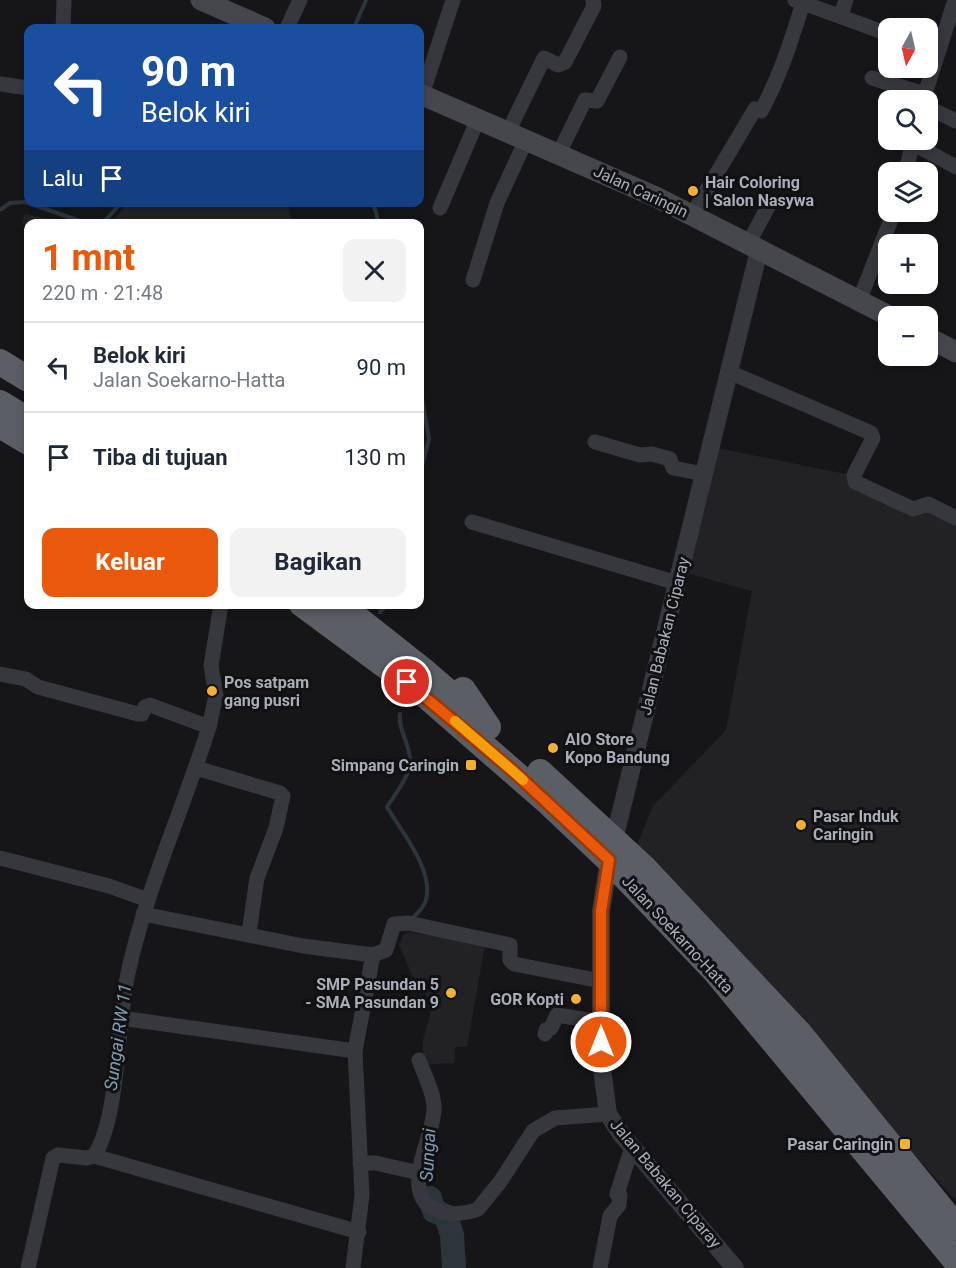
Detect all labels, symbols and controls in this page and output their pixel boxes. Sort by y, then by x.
north arrow [878,18,938,78]
map controls [878,18,938,366]
text: 90 m [141,47,236,96]
icon: left [42,48,120,126]
button: search [878,90,938,150]
text: Belok kiri [141,97,250,129]
street label: Jalan Caringin [591,161,691,222]
icon: arrive [95,162,128,195]
button: layers [878,162,938,222]
text: Lalu [42,166,83,191]
place label: Hair Coloring | Salon Nasywa [705,173,815,210]
marker: Hair Coloring | Salon Nasywa [686,184,700,198]
button: + [878,234,938,294]
text: 1 mnt [42,237,135,279]
button: close [343,239,406,302]
text: 220 m · 21:48 [42,281,163,305]
button: − [878,306,938,366]
text: Belok kiri [93,343,186,368]
icon: left [42,351,75,384]
text: 90 m [357,355,406,380]
text: Jalan Soekarno-Hatta [93,368,285,392]
icon: arrive [42,441,75,474]
text: Tiba di tujuan [93,445,228,470]
text: 130 m [344,445,406,470]
button: Keluar [42,528,218,597]
button: Bagikan [230,528,406,597]
street label: Jalan Babakan Ciparay [636,555,693,717]
pin [381,656,432,707]
icon: arrive [390,665,423,698]
place label: Pos satpam gang pusri [224,673,309,710]
marker: Pos satpam gang pusri [205,684,219,698]
place label: AIO Store Kopo Bandung [565,730,670,767]
marker: AIO Store Kopo Bandung [546,741,560,755]
place label: Simpang Caringin [331,756,459,775]
marker: Simpang Caringin [464,758,478,772]
place label: Pasar Induk Caringin [813,807,899,844]
marker: Pasar Induk Caringin [794,818,808,832]
street label: Jalan Soekarno-Hatta [618,872,737,997]
place label: SMP Pasundan 5 - SMA Pasundan 9 [305,975,439,1012]
water label: Sungai RW 11 [100,982,135,1092]
marker: SMP Pasundan 5 - SMA Pasundan 9 [444,986,458,1000]
place label: GOR Kopti [490,990,564,1009]
marker: GOR Kopti [569,992,583,1006]
position arrow [569,1010,633,1074]
street label: Jalan Babakan Ciparay [606,1115,725,1252]
water label: Sungai [416,1127,439,1182]
place label: Pasar Caringin [787,1135,893,1154]
marker: Pasar Caringin [898,1137,912,1151]

